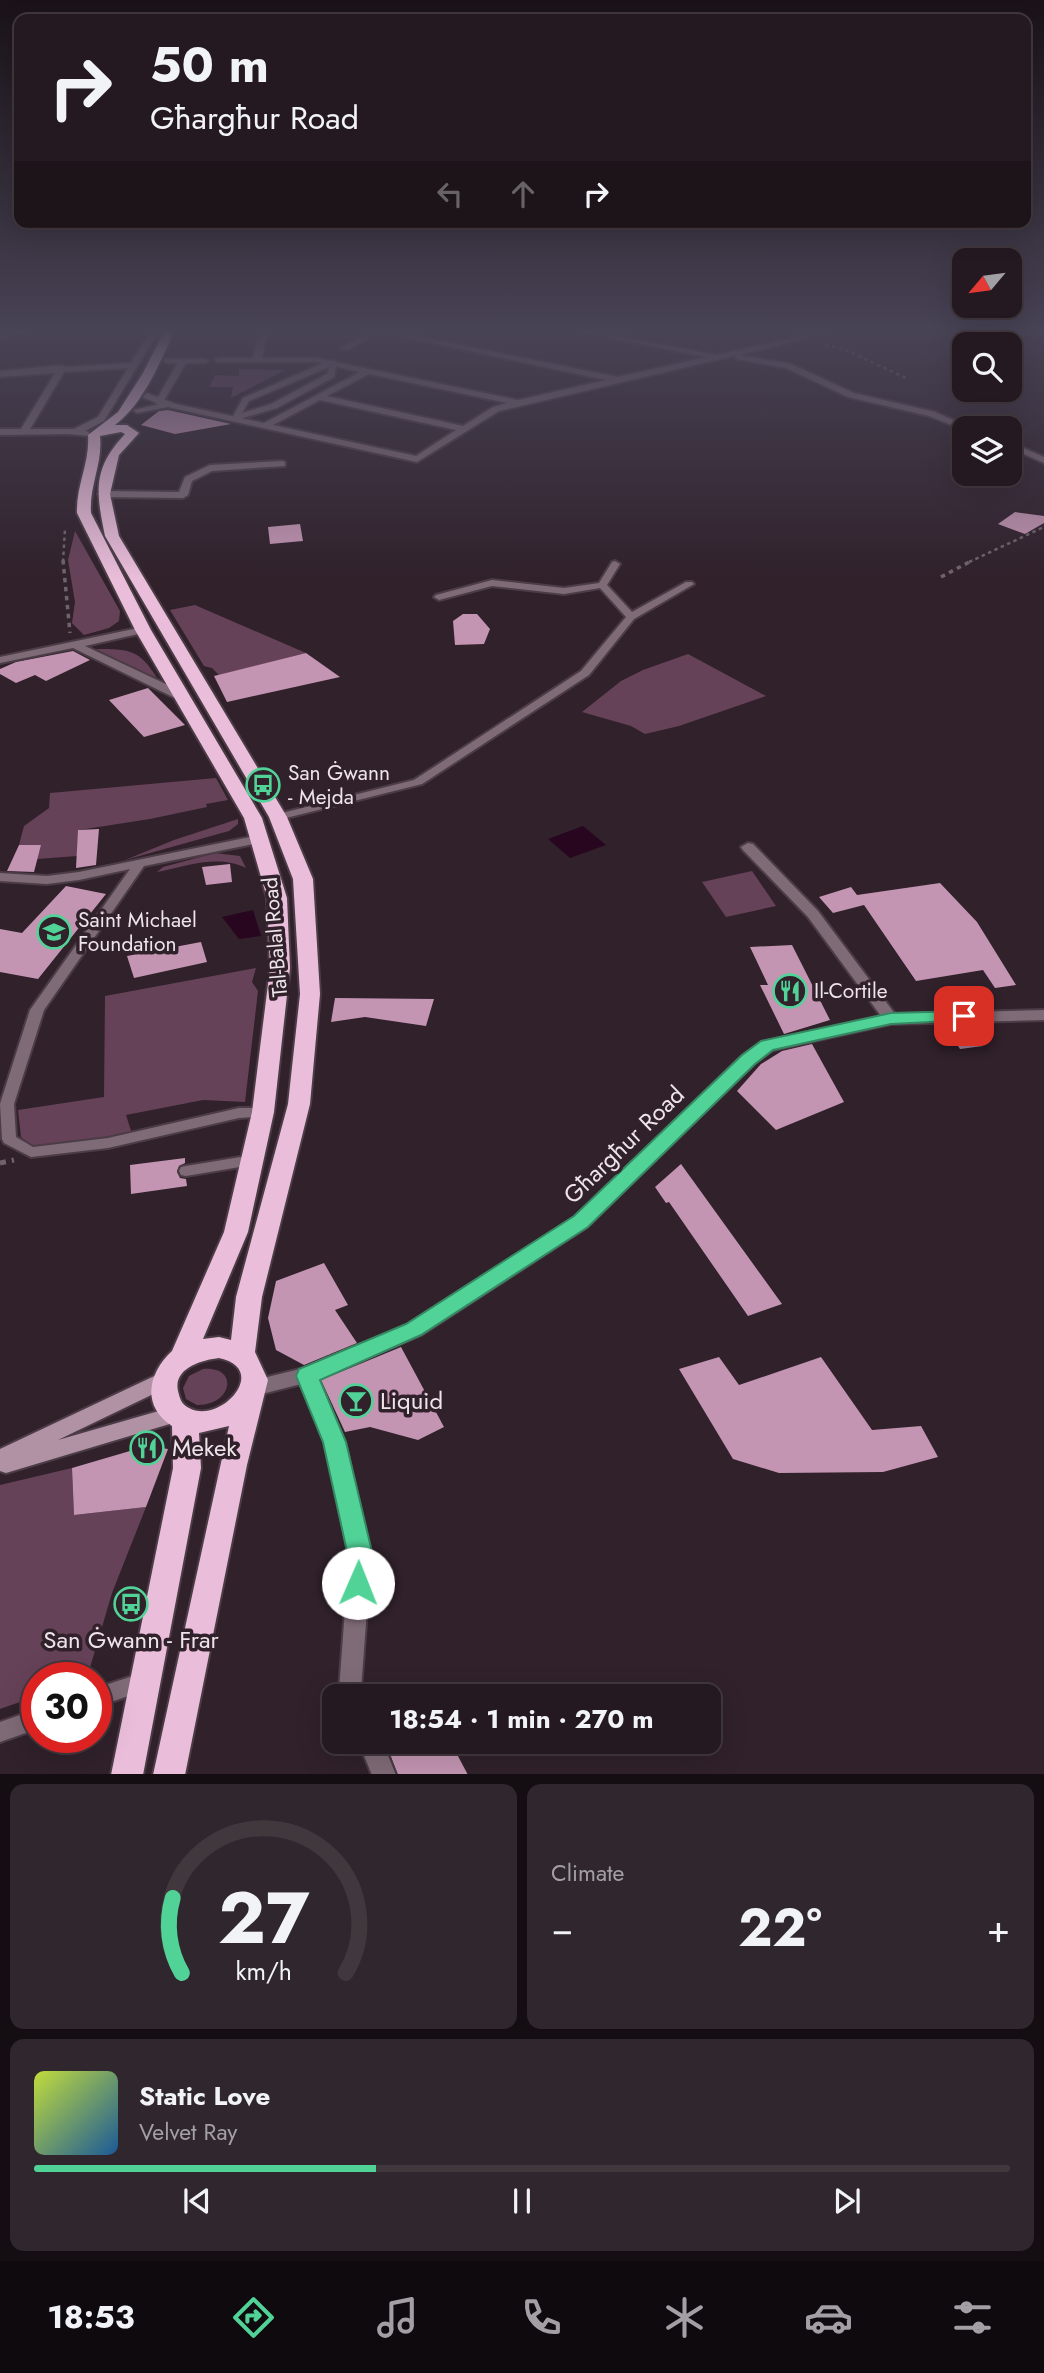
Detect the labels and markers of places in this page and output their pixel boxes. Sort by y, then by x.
place label: San Ġwann - Mejda [288,758,390,812]
bus stop icon: San Ġwann - Mejda [244,766,282,804]
place label: Saint Michael Foundation [78,905,197,959]
school or university icon: Saint Michael Foundation [35,913,73,951]
restaurant icon: Il-Cortile [771,972,809,1010]
place label: Il-Cortile [814,976,888,1006]
pin [934,986,994,1046]
bar icon: Liquid [337,1382,375,1420]
place label: Liquid [380,1383,443,1418]
restaurant icon: Mekek [128,1429,166,1467]
place label: Mekek [172,1430,237,1465]
bus stop icon: San Ġwann - Frar [112,1585,150,1623]
place label: San Ġwann - Frar [43,1622,220,1657]

